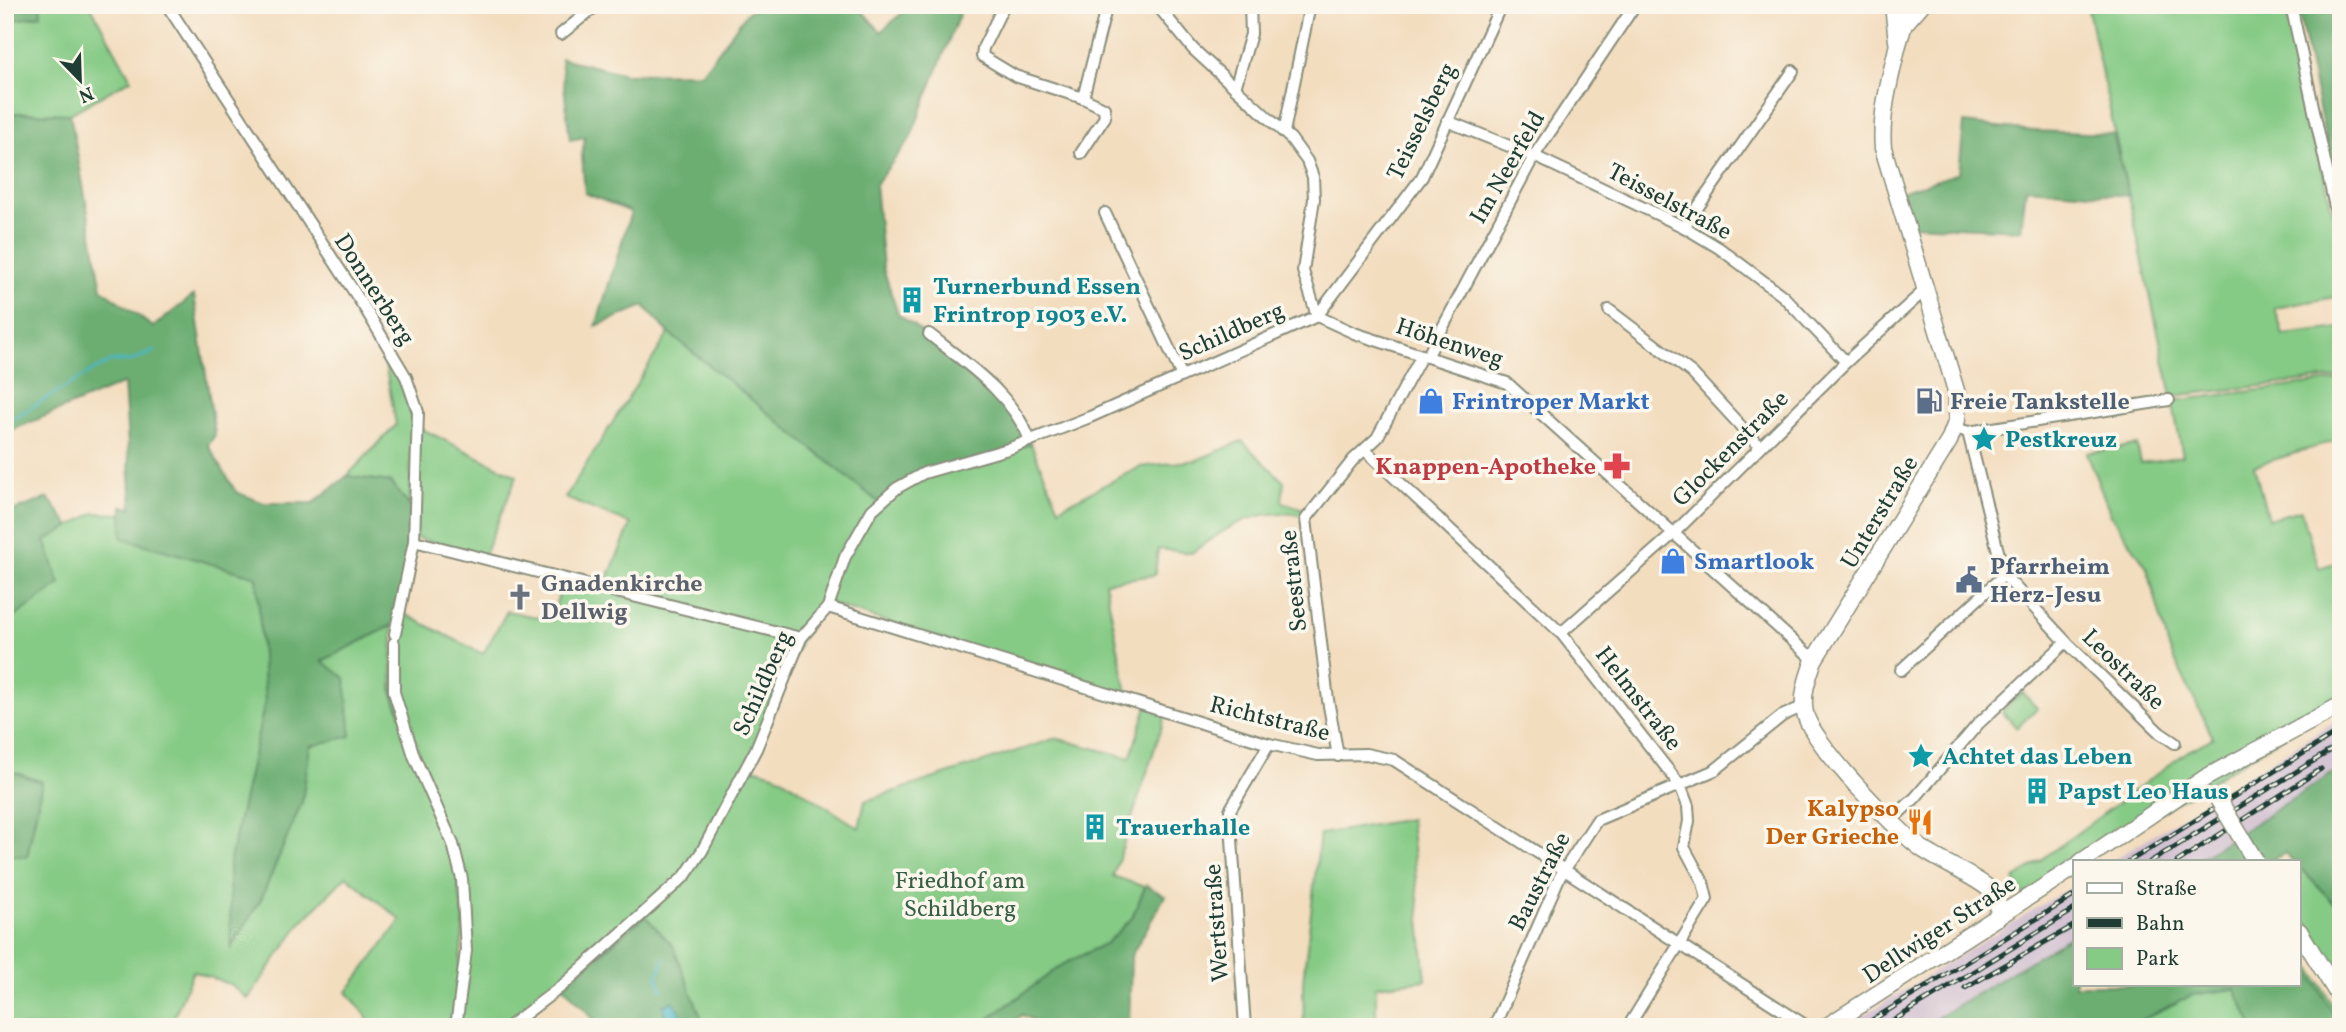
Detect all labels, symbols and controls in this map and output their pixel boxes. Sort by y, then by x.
north arrow [46,46,116,116]
street label: Teisselsberg [1380,57,1466,186]
text: N [74,79,97,109]
street label: Im Neerfeld [1463,105,1555,231]
street label: Teisselstraße [1601,156,1737,250]
street label: Donnerberg [324,227,422,353]
place label: Turnerbund Essen Frintrop 1903 e.V. [933,271,1141,333]
building icon: Turnerbund Essen Frintrop 1903 e.V. [897,285,927,315]
street label: Schildberg [1174,294,1290,371]
street label: Höhenweg [1391,310,1508,377]
street label: Glockenstraße [1665,383,1797,515]
shop icon: Frintroper Markt [1416,386,1446,416]
place label: Frintroper Markt [1452,386,1649,420]
fuel station icon: Freie Tankstelle [1914,386,1944,416]
place label: Freie Tankstelle [1950,386,2130,420]
place icon: Pestkreuz [1969,424,1999,454]
place label: Pestkreuz [2005,424,2117,458]
street label: Unterstraße [1834,450,1928,576]
place label: Knappen-Apotheke [1375,451,1596,485]
pharmacy icon: Knappen-Apotheke [1602,451,1632,481]
street label: Seestraße [1273,528,1317,634]
shop icon: Smartlook [1658,546,1688,576]
place label: Smartlook [1694,546,1815,580]
place label: Pfarrheim Herz-Jesu [1990,551,2110,613]
public building icon: Pfarrheim Herz-Jesu [1954,565,1984,595]
place label: Gnadenkirche Dellwig [541,568,703,630]
church icon: Gnadenkirche Dellwig [505,582,535,612]
street label: Leostraße [2073,622,2172,719]
street label: Schildberg [725,626,802,742]
street label: Helmstraße [1586,640,1689,759]
street label: Richtstraße [1206,689,1333,751]
place icon: Achtet das Leben [1906,741,1936,771]
place label: Achtet das Leben [1942,741,2133,775]
building icon: Papst Leo Haus [2022,776,2052,806]
place label: Papst Leo Haus [2058,776,2229,810]
place label: Kalypso Der Grieche [1766,793,1899,855]
restaurant icon: Kalypso Der Grieche [1905,807,1935,837]
building icon: Trauerhalle [1080,812,1110,842]
place label: Trauerhalle [1116,812,1250,846]
street label: Baustraße [1501,827,1580,937]
legend [2073,860,2300,986]
street label: Wertstraße [1197,863,1239,983]
park label: Friedhof am Schildberg [895,865,1025,927]
street label: Dellwiger Straße [1857,868,2024,993]
text: Straße [2136,875,2197,904]
text: Bahn [2136,910,2185,939]
text: Park [2136,945,2179,974]

